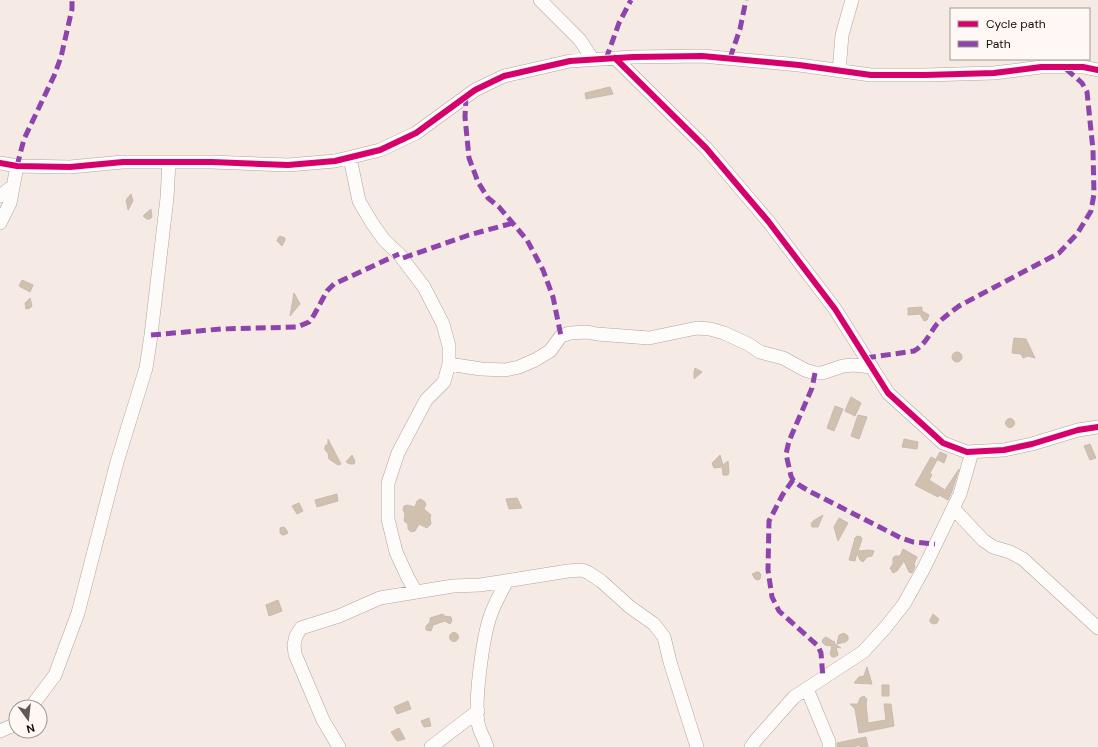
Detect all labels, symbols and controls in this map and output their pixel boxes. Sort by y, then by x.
legend [950,8,1090,60]
text: Cycle path [986,16,1046,32]
text: Path [986,36,1011,52]
north arrow [8,699,48,739]
text: N [25,721,36,736]

